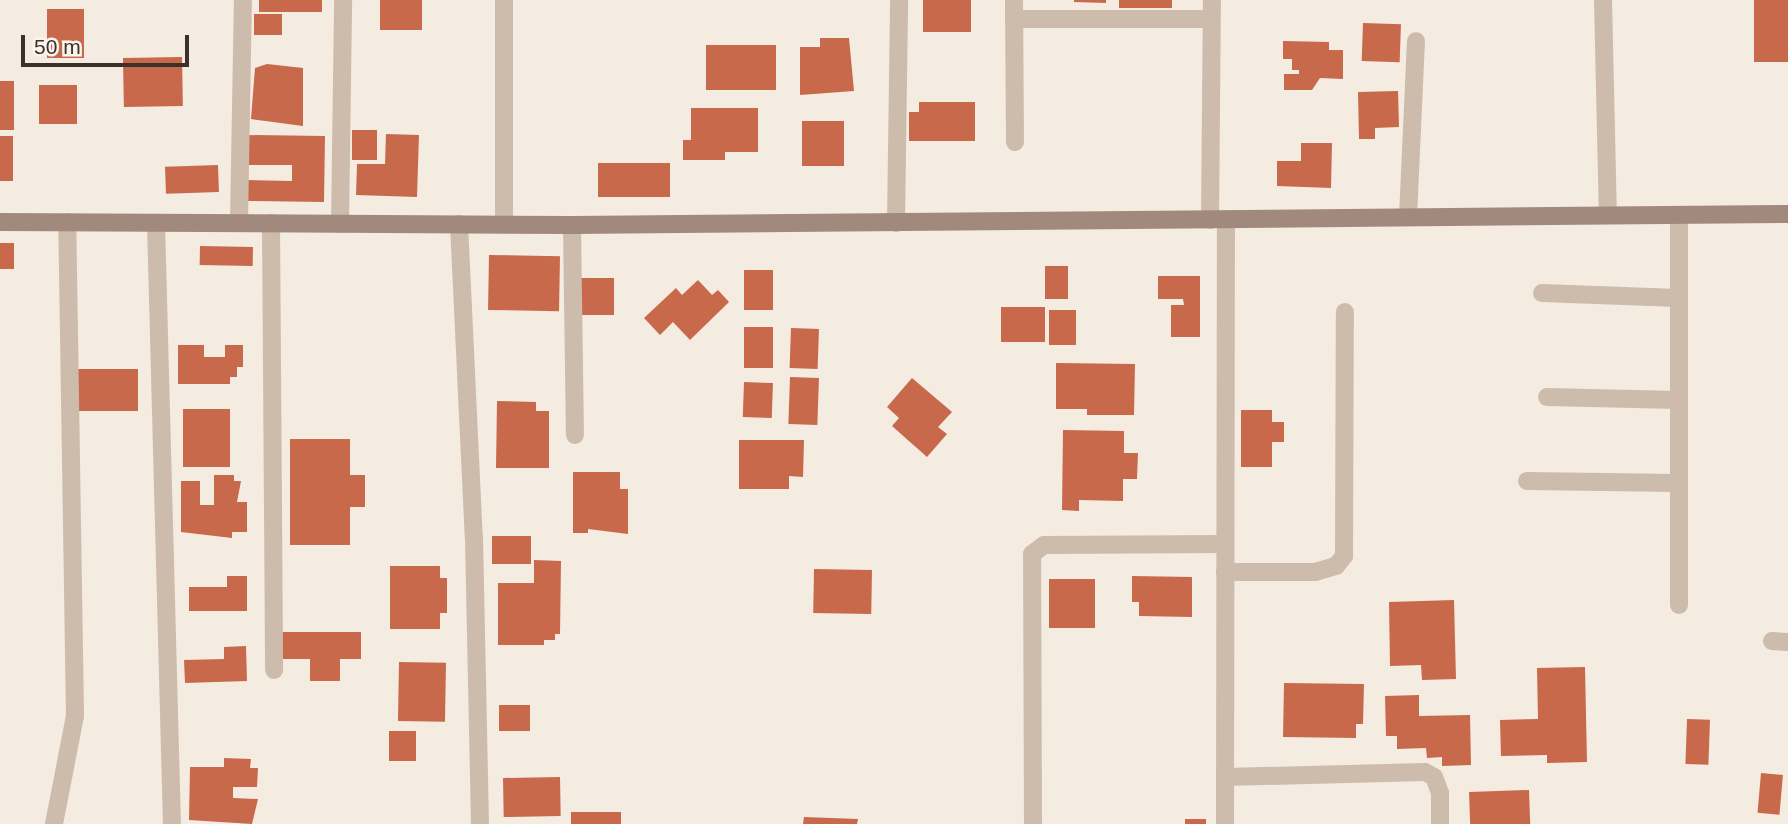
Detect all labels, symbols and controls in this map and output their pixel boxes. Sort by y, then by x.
scale bar [24,21,192,65]
text: 50 m [34,35,81,58]

